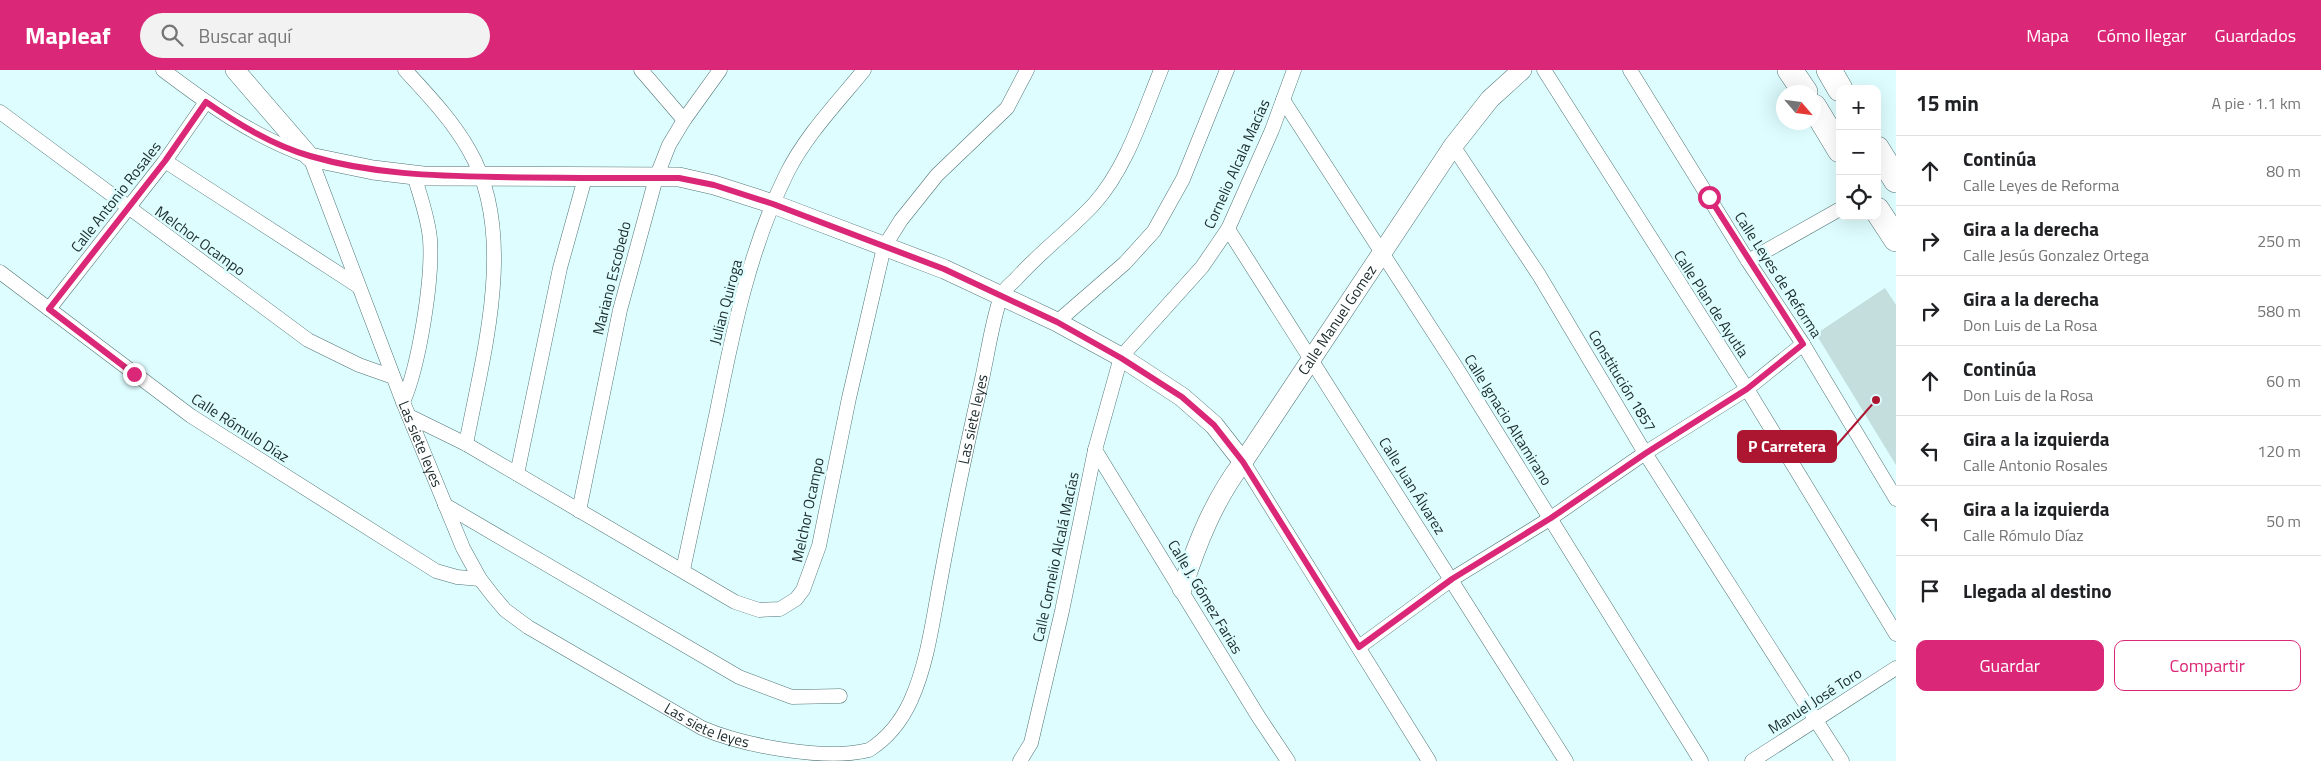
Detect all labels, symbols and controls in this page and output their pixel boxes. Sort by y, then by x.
search box [140,13,490,58]
text: Mapleaf [25,17,110,53]
icon: search [158,21,186,49]
text: Buscar aquí [198,21,291,50]
text: Mapa [2026,22,2069,49]
text: Cómo llegar [2097,22,2186,49]
text: Guardados [2214,22,2296,49]
north arrow [1776,85,1821,130]
map controls [1836,85,1881,220]
button: + [1836,85,1881,130]
text: 15 min [1916,87,1979,119]
text: A pie · 1.1 km [2211,91,2301,115]
street label: Cornelio Alcala Macías [1198,95,1276,232]
button: − [1836,130,1881,175]
street label: Calle Antonio Rosales [65,136,166,257]
text: Continúa [1963,144,2036,173]
icon: ahead [1916,157,1944,185]
text: 80 m [2266,159,2301,183]
text: Calle Leyes de Reforma [1963,173,2119,197]
button: locate [1836,175,1881,220]
route start [1698,186,1721,209]
street label: Melchor Ocampo [150,200,250,281]
street label: Calle Leyes de Reforma [1729,207,1828,343]
text: Gira a la derecha [1963,214,2099,243]
street label: Mariano Escobedo [586,219,637,337]
icon: right [1916,227,1944,255]
text: 250 m [2257,229,2301,253]
text: Calle Jesús Gonzalez Ortega [1963,243,2149,267]
street label: Calle Plan de Ayutla [1668,246,1755,362]
street label: Julian Quiroga [703,256,748,347]
street label: Calle Manuel Gomez [1292,260,1382,380]
text: Gira a la derecha [1963,284,2099,313]
icon: right [1916,297,1944,325]
text: 580 m [2257,299,2301,323]
text: Don Luis de La Rosa [1963,313,2097,337]
street label: Constitución 1857 [1583,325,1662,436]
street label: Calle Ignacio Altamirano [1459,350,1558,490]
text: Continúa [1963,354,2036,383]
route end [123,363,146,386]
icon: ahead [1916,367,1944,395]
text: 60 m [2266,369,2301,393]
street label: Las siete leyes [952,372,994,466]
text: Don Luis de la Rosa [1963,383,2093,407]
street label: Calle Rómulo Díaz [187,387,294,468]
street label: Las siete leyes [393,397,449,491]
text: Gira a la izquierda [1963,424,2110,453]
callout: P Carretera [1738,431,1836,462]
street label: Calle Juan Álvarez [1373,433,1452,539]
text: P Carretera [1748,434,1826,458]
icon: left [1916,437,1944,465]
text: 120 m [2257,439,2301,463]
text: Calle Antonio Rosales [1963,453,2108,477]
street label: Melchor Ocampo [785,455,830,565]
street label: Calle Cornelio Alcalá Macías [1026,470,1085,644]
text: Gira a la izquierda [1963,494,2110,523]
icon: left [1916,507,1944,535]
text: 50 m [2266,509,2301,533]
text: Calle Rómulo Díaz [1963,523,2084,547]
street label: Calle J. Gómez Farias [1162,535,1249,658]
text: Llegada al destino [1963,576,2112,605]
icon: arrive [1916,577,1944,605]
button: Guardar [1916,640,2104,691]
button: Compartir [2114,640,2301,691]
street label: Manuel José Toro [1763,662,1866,740]
street label: Las siete leyes [660,696,752,754]

